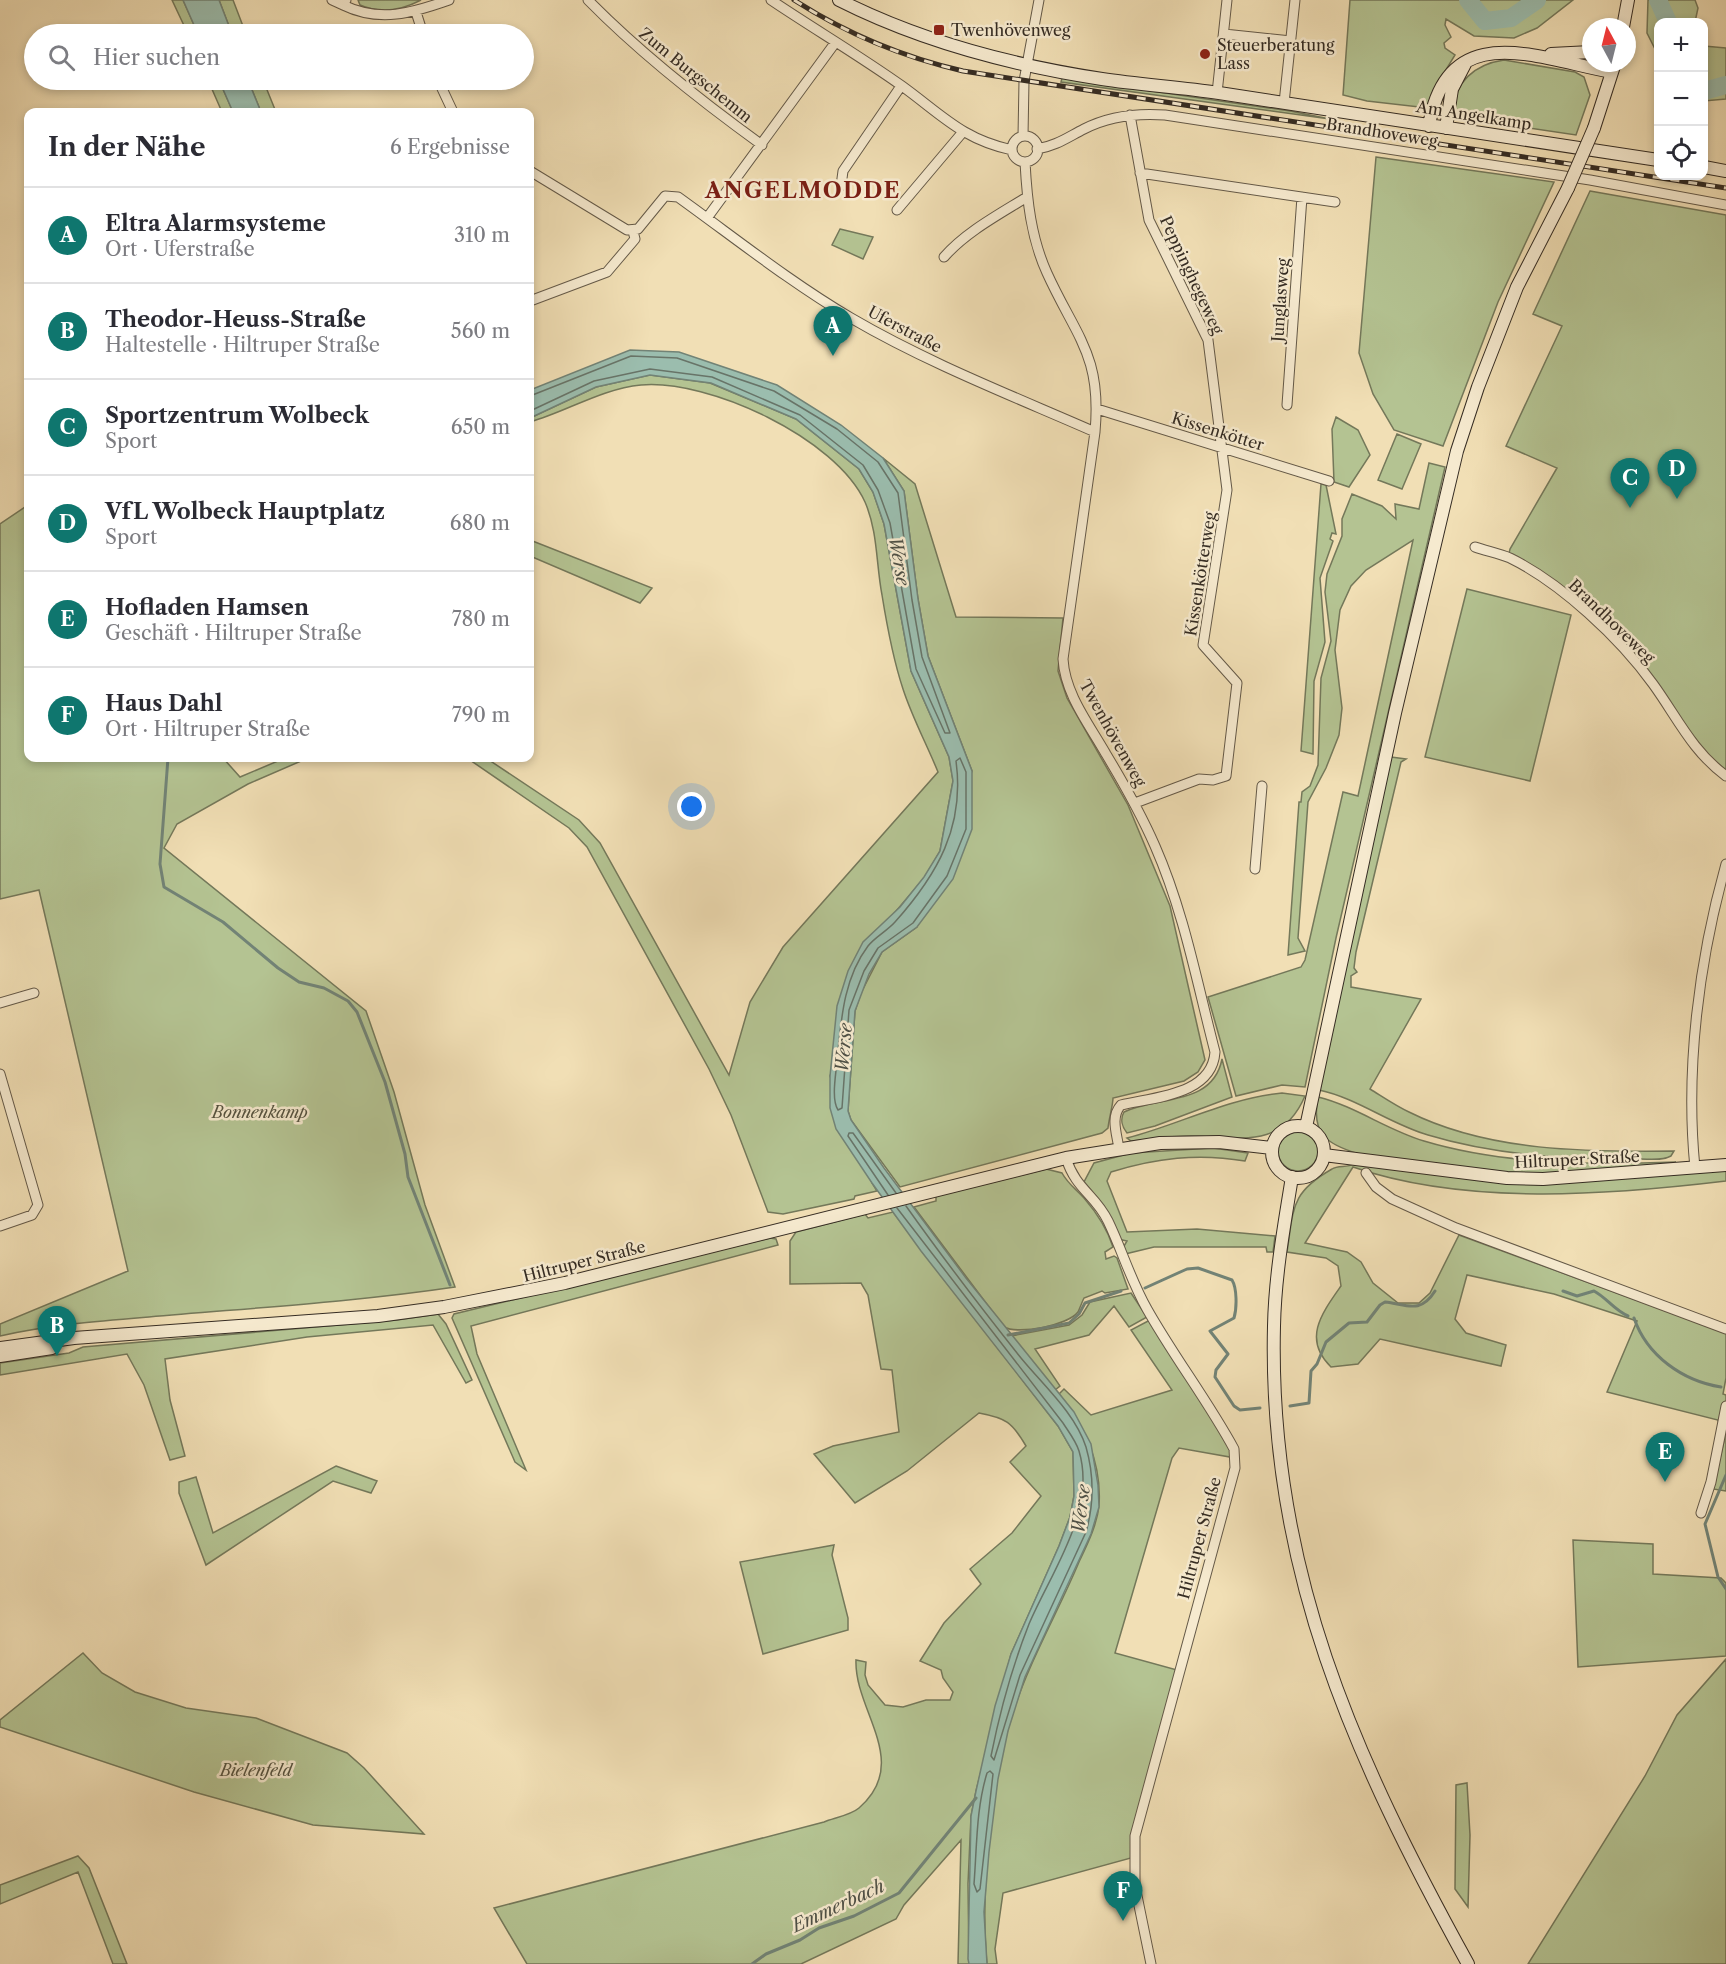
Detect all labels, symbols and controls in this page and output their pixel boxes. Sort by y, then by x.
north arrow [1582,18,1636,72]
map controls [1654,18,1708,180]
button: + [1654,18,1708,72]
place label: Twenhövenweg [951,20,1071,40]
street label: Zum Burgschemm [635,23,757,127]
marker: Twenhövenweg [932,23,946,37]
search box [24,24,534,90]
place label: Steuerberatung Lass [1217,35,1335,73]
icon: search [45,41,78,74]
text: Hier suchen [93,44,220,71]
marker: Steuerberatung Lass [1198,47,1212,61]
button: − [1654,72,1708,126]
street label: Am Angelkamp [1414,96,1533,134]
street label: Brandhoveweg [1325,113,1440,151]
button: locate [1654,126,1708,180]
text: In der Nähe [48,131,205,163]
text: 6 Ergebnisse [390,135,510,159]
district label: ANGELMODDE [704,177,901,204]
text: Eltra Alarmsysteme [105,210,326,237]
street label: Peppinghegeweg [1156,213,1228,338]
text: A [60,223,75,247]
text: 310 m [454,223,510,247]
text: Ort · Uferstraße [105,237,255,261]
street label: Junglasweg [1267,257,1293,346]
street label: Uferstraße [865,301,946,357]
text: Theodor-Heuss-Straße [105,306,366,333]
pin: A [814,306,852,356]
text: B [60,319,75,343]
text: 560 m [451,319,510,343]
text: Haltestelle · Hiltruper Straße [105,333,380,357]
text: Sportzentrum Wolbeck [105,402,369,429]
street label: Kissenkötter [1169,407,1267,455]
text: C [59,415,76,439]
text: 650 m [451,415,510,439]
text: Sport [105,429,157,453]
pin: D [1658,450,1696,499]
pin: C [1610,458,1650,508]
text: VfL Wolbeck Hauptplatz [105,498,385,525]
street label: Kissenkötterweg [1180,510,1220,638]
text: D [59,511,76,535]
text: 680 m [450,511,510,535]
text: Sport [105,525,157,549]
water label: Werse [884,535,914,588]
street label: Brandhoveweg [1565,575,1660,668]
text: Hofladen Hamsen [105,594,309,621]
text: E [60,607,75,631]
text: 780 m [452,607,510,631]
text: Geschäft · Hiltruper Straße [105,621,362,645]
street label: Twenhövenweg [1075,676,1151,791]
text: Haus Dahl [105,690,223,717]
text: F [61,703,74,727]
text: 790 m [452,703,510,727]
text: Ort · Hiltruper Straße [105,717,310,741]
your location [677,792,706,821]
water label: Werse [831,1021,857,1074]
park label: Bonnenkamp [210,1102,308,1122]
street label: Hiltruper Straße [1514,1146,1640,1172]
street label: Hiltruper Straße [521,1236,647,1286]
pin: B [38,1306,76,1356]
pin: E [1646,1432,1684,1482]
street label: Hiltruper Straße [1173,1475,1225,1601]
water label: Werse [1067,1482,1095,1535]
park label: Bielenfeld [218,1760,293,1780]
pin: F [1104,1872,1142,1921]
water label: Emmerbach [786,1875,888,1938]

